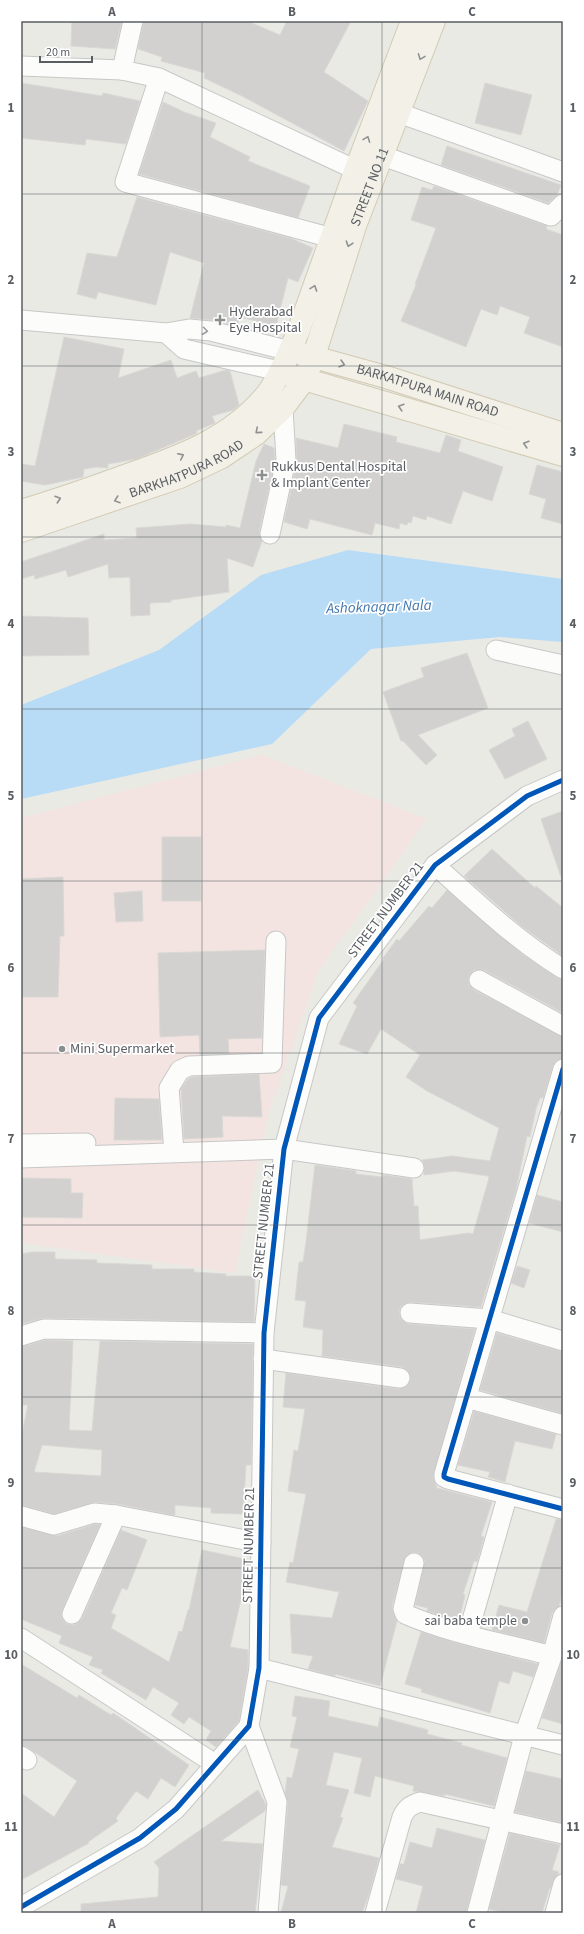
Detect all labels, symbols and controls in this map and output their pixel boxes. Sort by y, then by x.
text: A [107,3,116,21]
text: B [288,3,296,21]
text: C [468,3,476,21]
scale bar [40,38,92,64]
text: 20 m [46,44,70,61]
one-way arrow [417,54,425,61]
text: 1 [8,99,15,117]
text: 1 [570,99,577,117]
one-way arrow [363,136,371,143]
street label: STREET NO 11 [346,145,394,229]
one-way arrow [345,241,354,248]
text: 2 [8,271,15,289]
text: 2 [570,271,577,289]
one-way arrow [309,284,317,291]
place label: Hyderabad Eye Hospital [229,302,302,338]
marker: Hyderabad Eye Hospital [214,314,226,326]
one-way arrow [202,326,208,335]
one-way arrow [338,359,345,368]
street label: BARKATPURA MAIN ROAD [354,359,501,423]
one-way arrow [398,403,405,412]
one-way arrow [255,427,263,434]
street label: BARKHATPURA ROAD [127,435,248,504]
one-way arrow [522,440,529,449]
text: 3 [8,443,15,461]
text: 3 [570,443,577,461]
one-way arrow [176,453,184,461]
place label: Rukkus Dental Hospital & Implant Center [271,457,407,493]
marker: Rukkus Dental Hospital & Implant Center [256,469,268,481]
one-way arrow [55,495,62,504]
one-way arrow [113,495,120,503]
water label: Ashoknagar Nala [325,595,432,619]
text: 4 [8,615,15,633]
text: 4 [570,615,577,633]
text: 5 [8,787,15,805]
text: 5 [570,787,577,805]
street label: STREET NUMBER 21 [343,858,429,962]
text: 6 [8,959,15,977]
text: 6 [570,959,577,977]
place label: Mini Supermarket [70,1039,174,1059]
marker: Mini Supermarket [57,1044,67,1054]
text: 7 [8,1130,15,1148]
text: 7 [570,1130,577,1148]
street label: STREET NUMBER 21 [248,1162,280,1280]
text: 8 [8,1302,15,1320]
text: 8 [570,1302,577,1320]
text: 9 [8,1474,15,1492]
text: 9 [570,1474,577,1492]
street label: STREET NUMBER 21 [238,1487,260,1603]
place label: sai baba temple [424,1611,517,1631]
marker: sai baba temple [520,1616,530,1626]
text: 10 [4,1646,18,1664]
text: 10 [566,1646,580,1664]
text: 11 [4,1818,18,1836]
text: 11 [566,1818,580,1836]
text: A [107,1915,116,1933]
text: B [288,1915,296,1933]
text: C [468,1915,476,1933]

